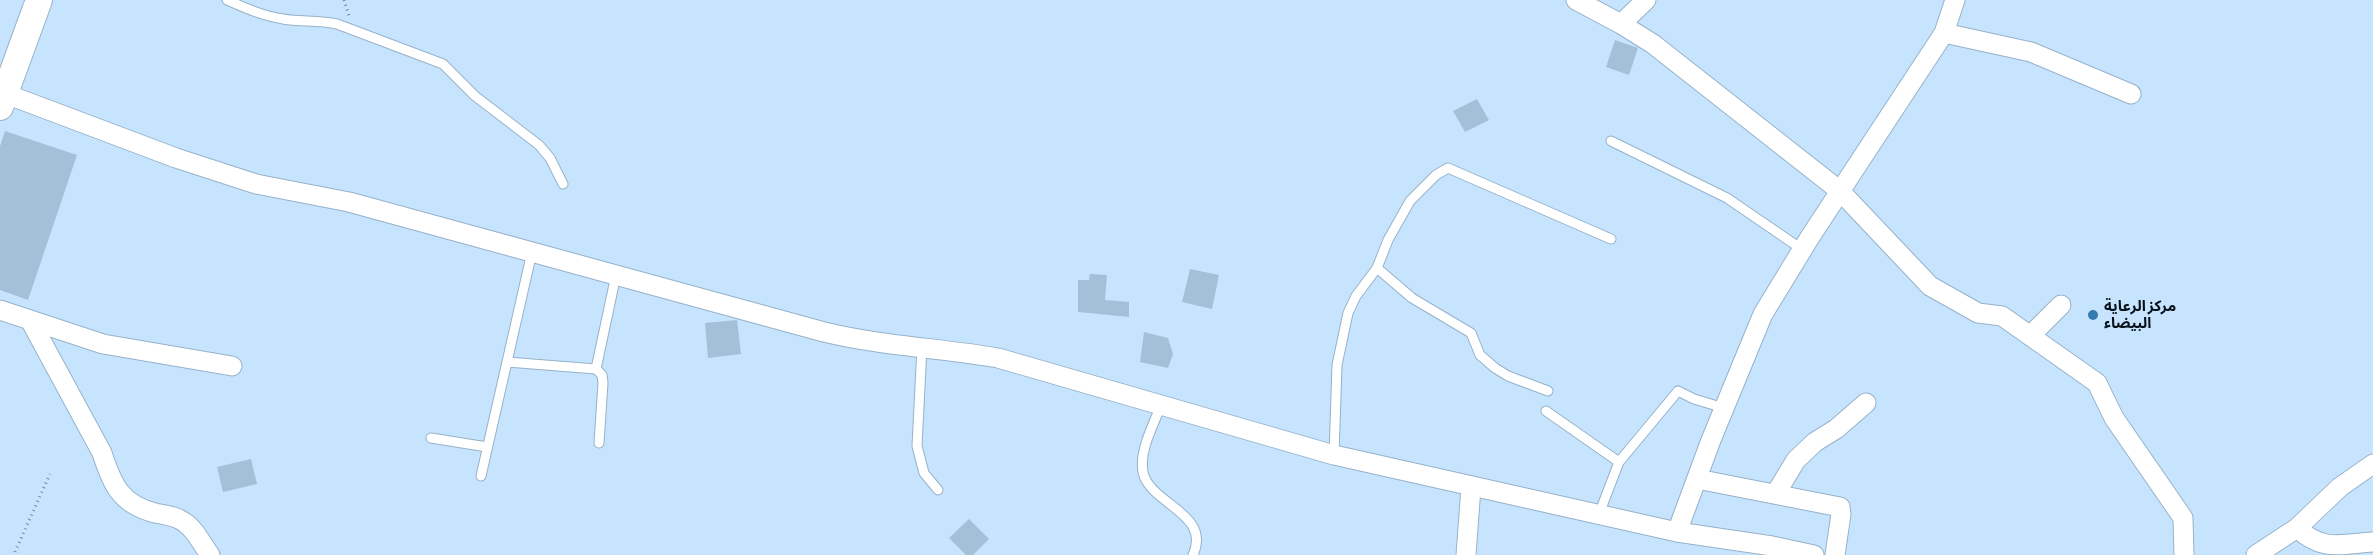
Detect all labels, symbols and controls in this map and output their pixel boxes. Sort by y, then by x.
place label: مركز الرعاية البيضاء [2104,297,2176,332]
marker: مركز الرعاية البيضاء [2086,308,2100,322]

